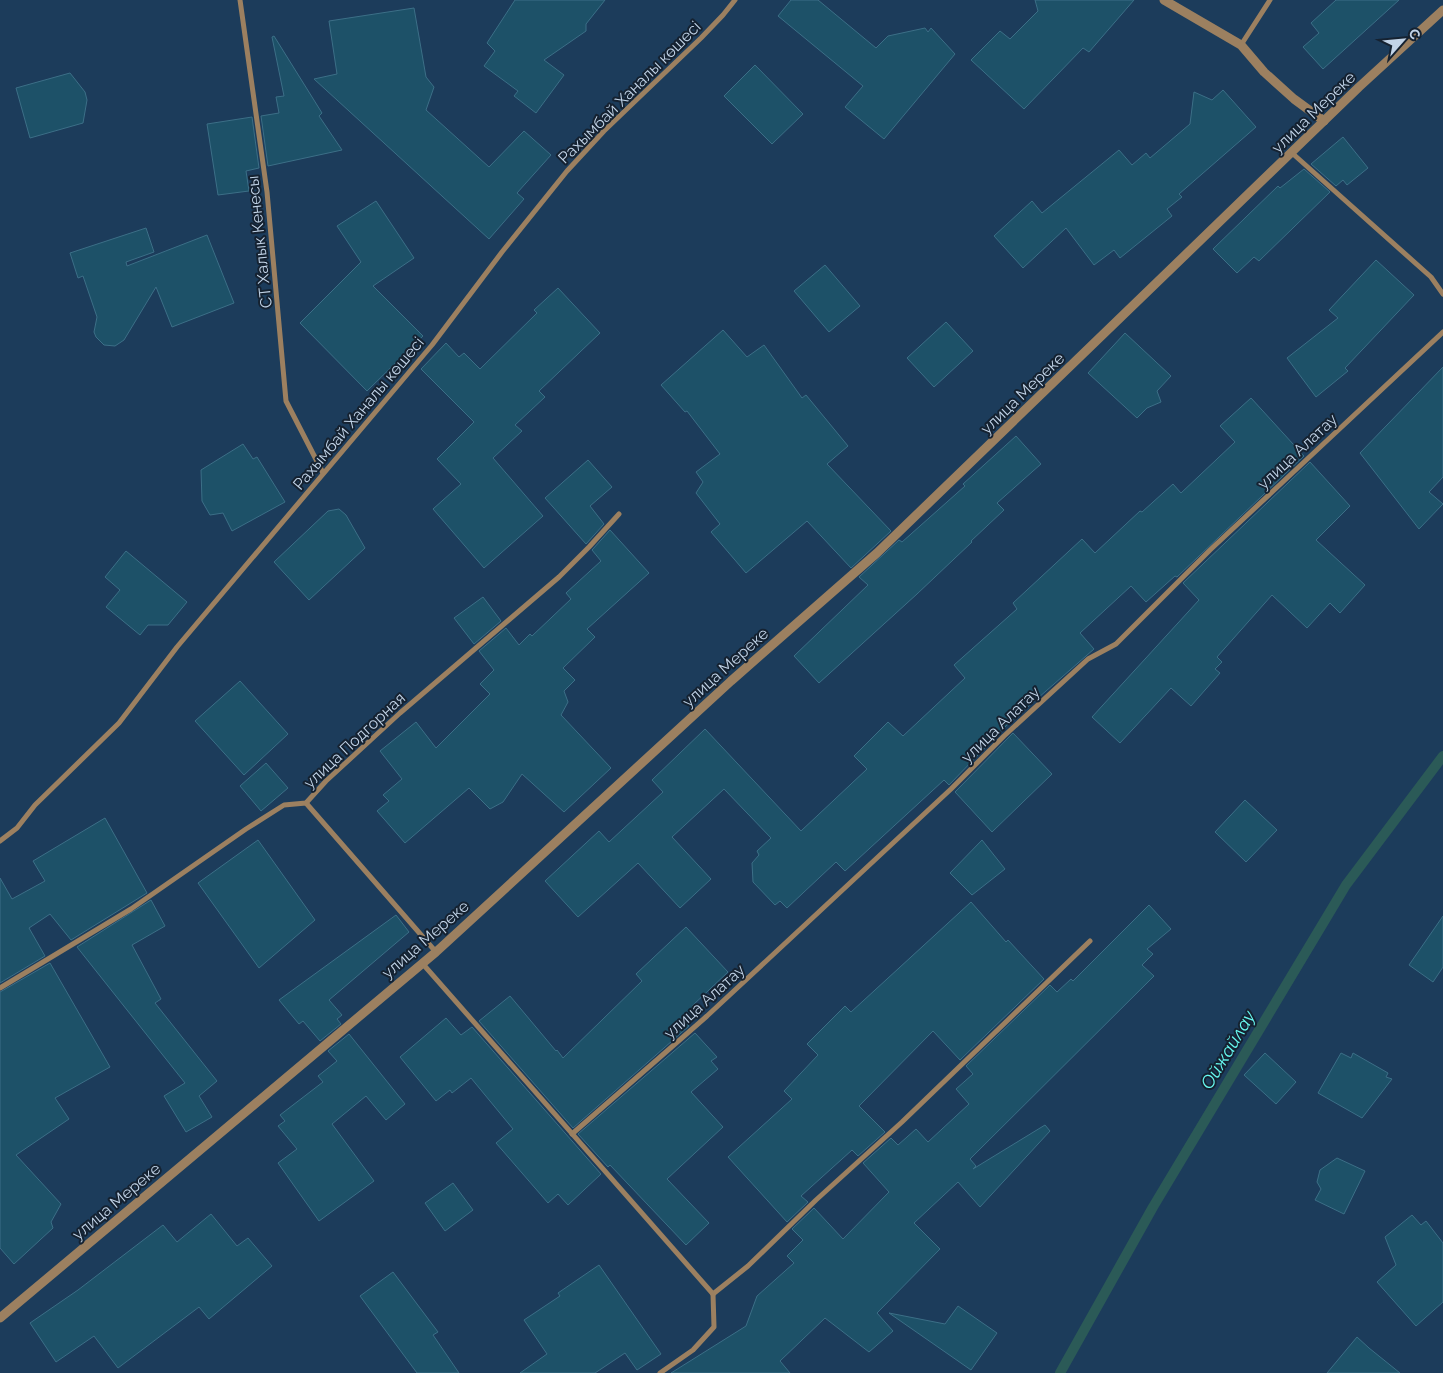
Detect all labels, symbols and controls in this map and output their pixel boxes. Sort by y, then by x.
north arrow [1378,15,1428,65]
street label: Рахымбай Ханалы көшесі [554,17,704,167]
text: С [1405,26,1424,42]
street label: улица Мереке [1267,68,1359,157]
street label: СТ Халык Кенесы [243,175,276,309]
street label: Рахымбай Ханалы көшесі [289,333,428,494]
street label: улица Мереке [976,349,1068,438]
street label: улица Алатау [1254,409,1341,493]
street label: улица Мереке [678,624,772,711]
street label: улица Алатау [957,682,1044,767]
street label: улица Подгорная [300,688,409,792]
street label: улица Мереке [378,896,473,982]
street label: улица Алатау [660,960,749,1043]
water label: Ойжайлау [1196,1006,1260,1093]
street label: улица Мереке [68,1159,164,1244]

